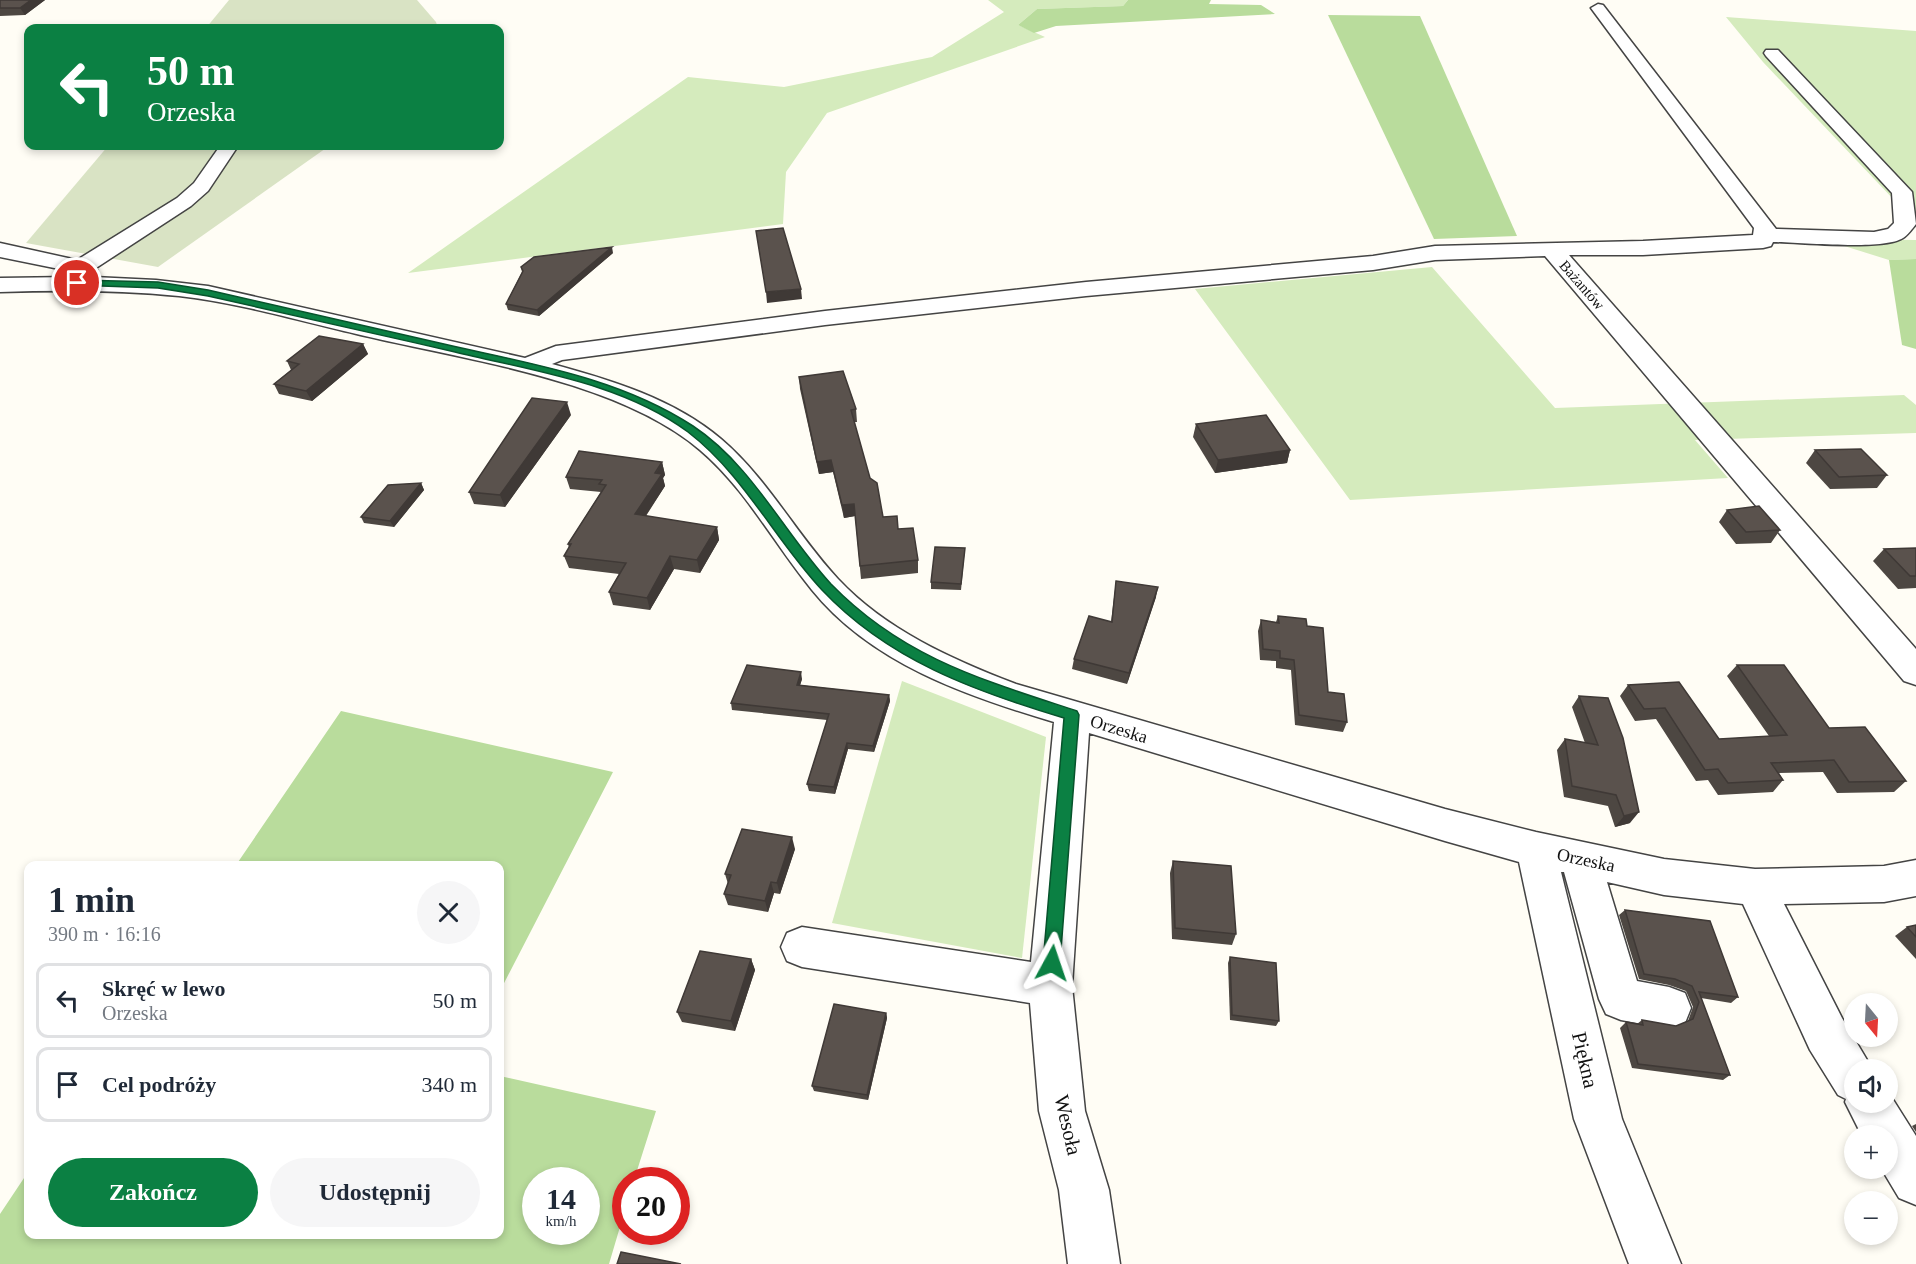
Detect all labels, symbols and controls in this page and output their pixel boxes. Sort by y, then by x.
icon: left [48,48,126,126]
text: 50 m [147,48,235,94]
text: Orzeska [147,97,235,127]
pin [51,257,102,308]
street label: Bażantów [1556,257,1608,313]
icon: arrive [60,266,93,299]
street label: Orzeska [1088,711,1150,747]
street label: Orzeska [1555,844,1617,876]
text: 1 min [48,880,135,920]
button: close [417,881,480,944]
text: 390 m · 16:16 [48,923,161,945]
position arrow [1020,931,1084,995]
text: Skręć w lewo [102,976,225,1001]
icon: left [51,984,84,1017]
text: 50 m [432,988,477,1013]
north arrow [1844,993,1898,1047]
map controls [1844,993,1898,1245]
text: Orzeska [102,1002,168,1024]
street label: Piękna [1567,1029,1603,1091]
button: sound [1844,1059,1898,1113]
icon: arrive [51,1068,84,1101]
text: Cel podróży [102,1072,216,1097]
text: 340 m [421,1072,477,1097]
street label: Wesoła [1049,1092,1087,1158]
button: + [1844,1125,1898,1179]
button: Zakończ [48,1158,258,1227]
button: Udostępnij [270,1158,480,1227]
speed limit sign: 20 [612,1167,690,1245]
text: 14 [546,1182,576,1215]
button: − [1844,1191,1898,1245]
text: km/h [546,1213,576,1229]

